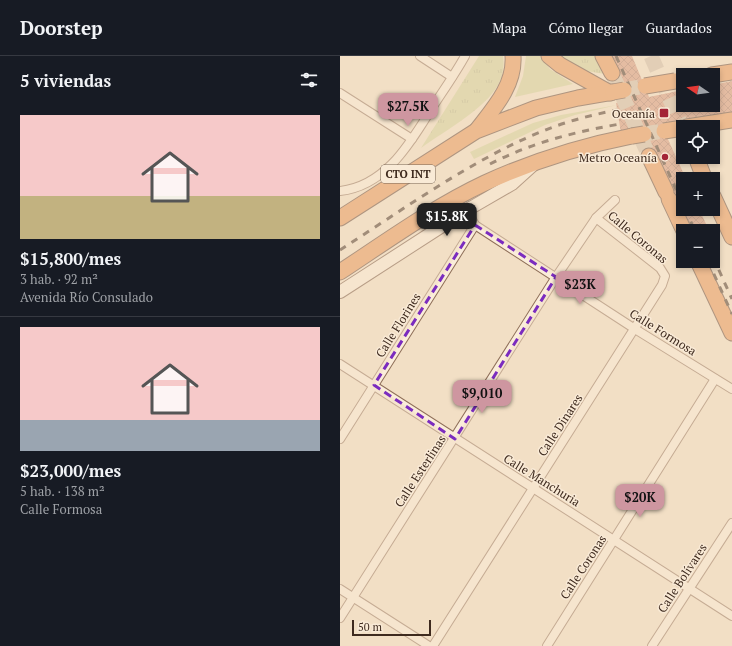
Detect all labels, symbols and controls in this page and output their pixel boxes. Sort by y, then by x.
text: Doorstep [20,15,103,40]
text: Mapa [492,18,527,37]
text: Cómo llegar [549,18,623,37]
text: Guardados [645,18,712,37]
north arrow [676,68,720,112]
map controls [676,68,720,268]
text: 5 viviendas [20,69,111,92]
icon: filters [298,69,320,91]
pin: $27.5K [375,93,441,127]
text: $27.5K [387,97,429,115]
place label: Oceanía [612,106,655,121]
marker: Oceanía [658,107,670,119]
button: locate [676,120,720,164]
icon: home [134,141,206,213]
place label: Metro Oceanía [579,150,657,165]
marker: Metro Oceanía [660,152,670,162]
road number: CTO INT [381,165,435,183]
button: + [676,172,720,216]
pin: $15.8K [414,203,480,237]
text: $15.8K [426,207,468,225]
street label: Calle Coronas [605,208,671,266]
button: − [676,224,720,268]
text: $15,800/mes [20,247,121,270]
text: 3 hab. · 92 m² [20,270,98,288]
pin: $23K [556,271,604,305]
text: $23K [564,275,596,293]
text: Avenida Río Consulado [20,288,153,306]
street label: Calle Florines [372,290,424,360]
street label: Calle Formosa [627,306,699,358]
icon: home [134,353,206,425]
pin: $9,010 [449,380,515,414]
text: $9,010 [462,384,502,402]
street label: Calle Dinares [534,391,586,459]
street label: Calle Esterlinas [391,432,449,510]
street label: Calle Manchuria [501,450,583,510]
text: $23,000/mes [20,459,121,482]
text: 5 hab. · 138 m² [20,482,105,500]
pin: $20K [616,484,664,518]
text: $20K [624,488,656,506]
text: Calle Formosa [20,500,102,518]
street label: Calle Coronas [557,532,609,602]
street label: Calle Bolívares [654,541,710,615]
scale bar [352,618,431,637]
text: 50 m [358,620,382,634]

